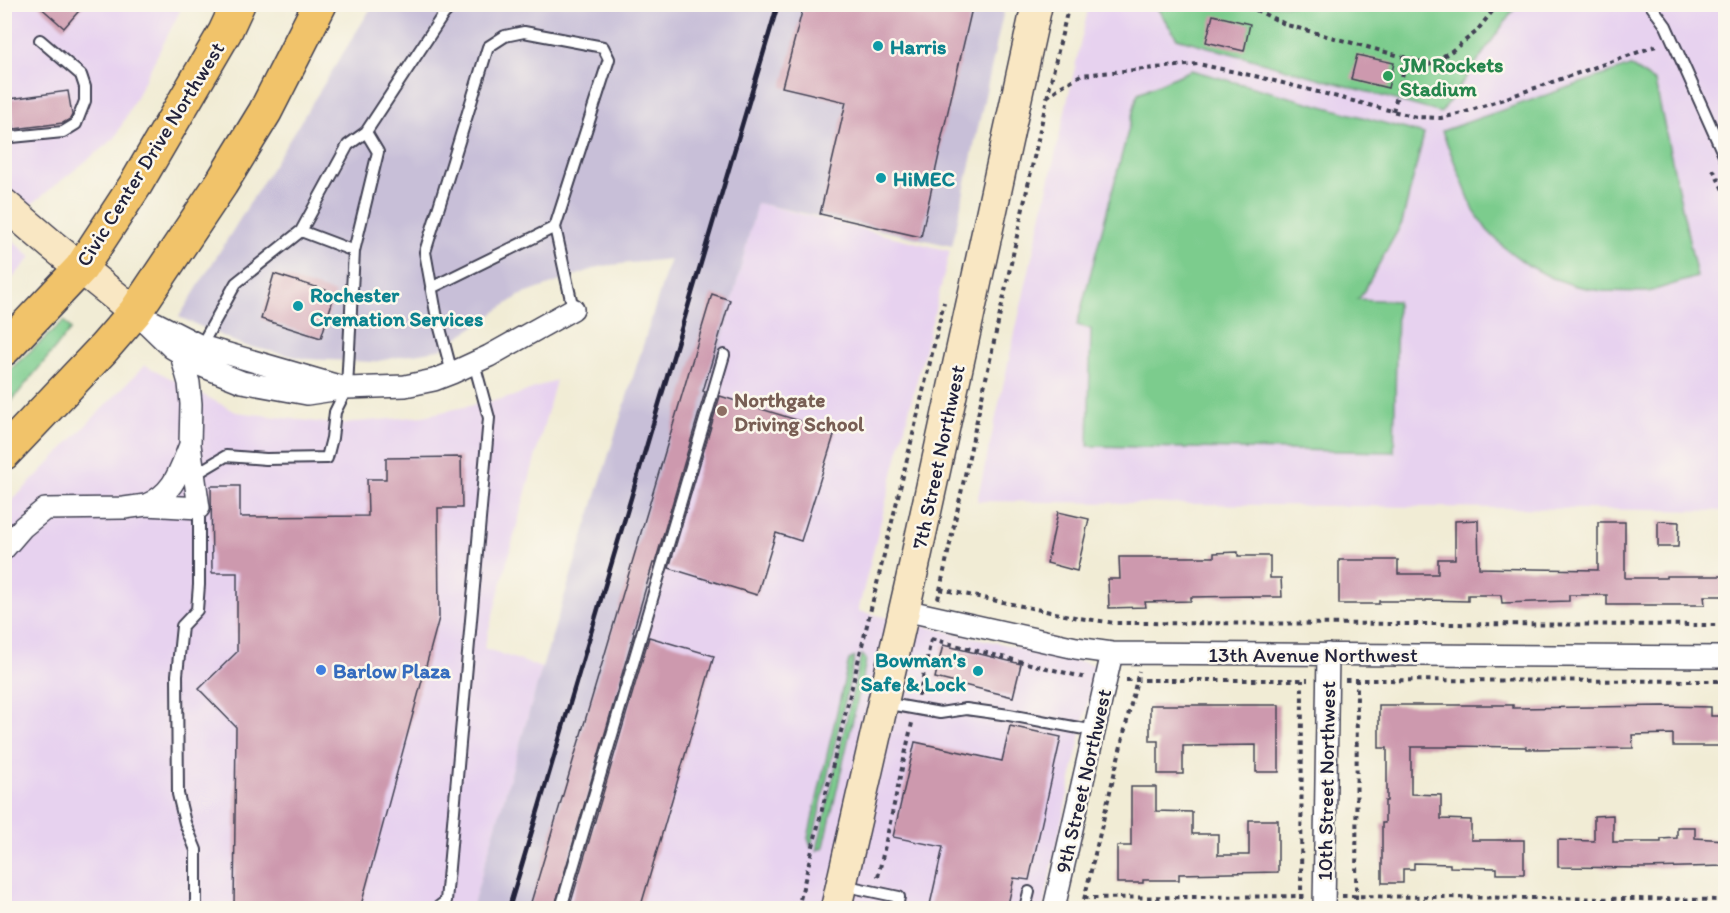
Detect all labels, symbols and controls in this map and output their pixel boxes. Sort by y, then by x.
place label: Harris [890,34,947,59]
street label: Civic Center Drive Northwest [70,37,230,271]
marker: Harris [871,39,885,53]
place label: JM Rockets Stadium [1399,52,1503,101]
marker: JM Rockets Stadium [1381,69,1395,83]
place label: HiMEC [893,166,955,191]
marker: HiMEC [874,171,888,185]
place label: Rochester Cremation Services [310,282,483,331]
marker: Rochester Cremation Services [291,299,305,313]
street label: 7th Street Northwest [906,362,970,551]
place label: Northgate Driving School [734,387,865,437]
marker: Northgate Driving School [715,404,729,418]
street label: 13th Avenue Northwest [1208,642,1418,667]
place label: Bowman's Safe & Lock [861,647,966,696]
place label: Barlow Plaza [333,658,452,683]
marker: Barlow Plaza [314,663,328,677]
marker: Bowman's Safe & Lock [971,664,985,678]
street label: 10th Street Northwest [1312,681,1340,881]
street label: 9th Street Northwest [1050,686,1116,876]

